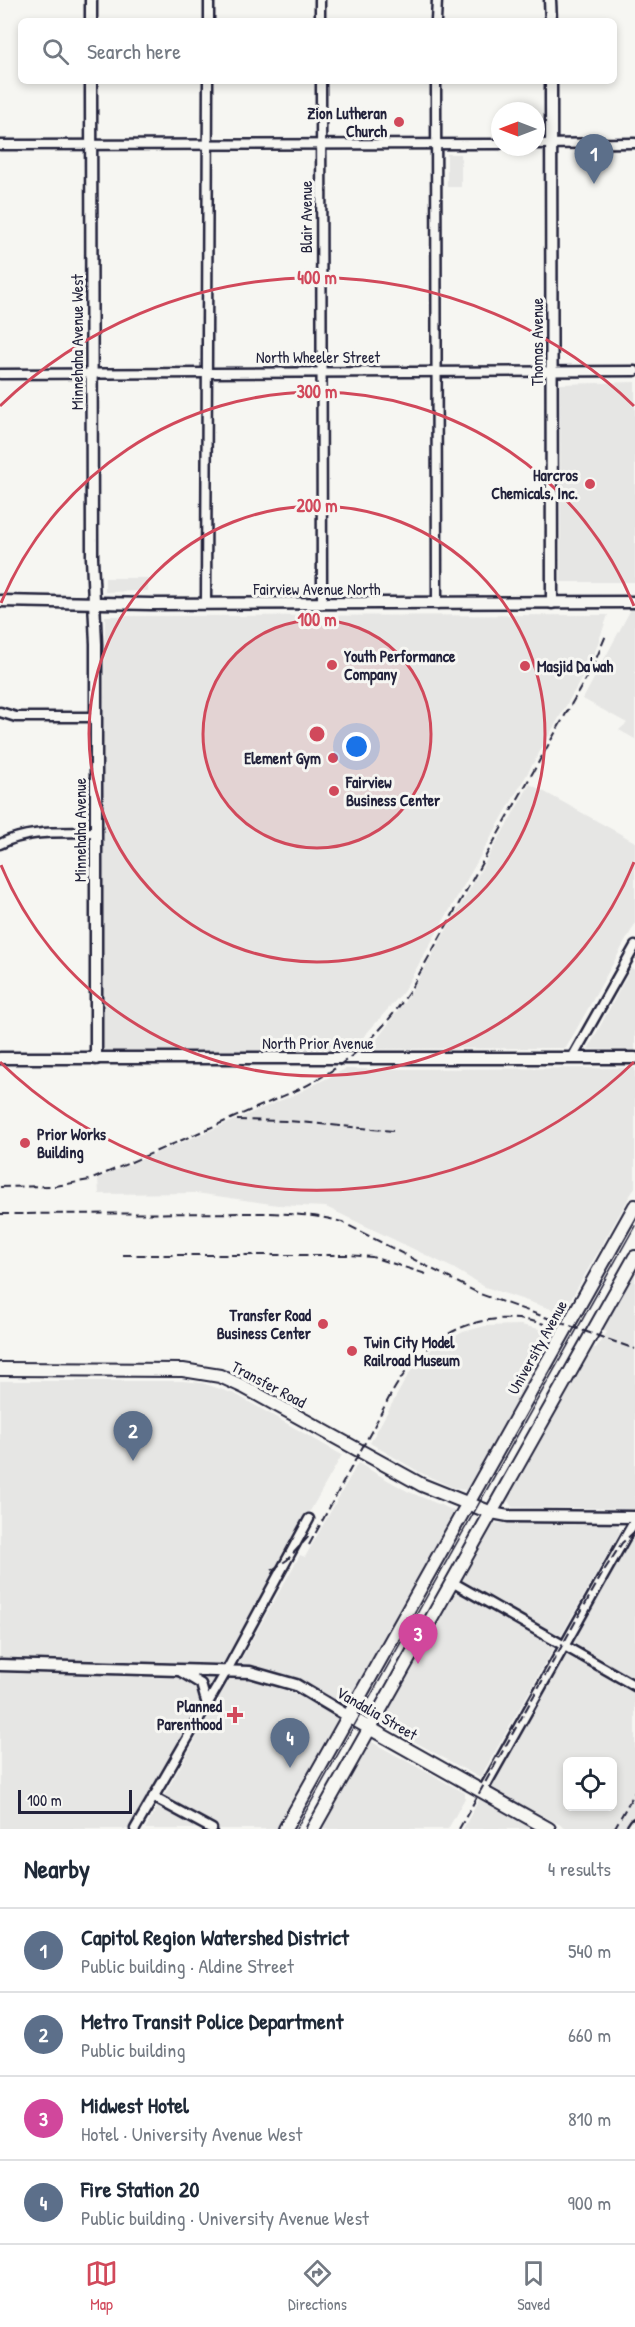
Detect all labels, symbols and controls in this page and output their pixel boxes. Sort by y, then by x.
search box [18,18,617,84]
icon: search [39,35,72,68]
text: Search here [87,36,181,66]
place label: Zion Lutheran Church [307,102,387,142]
north arrow [491,102,545,156]
marker: Zion Lutheran Church [392,115,406,129]
pin: 1 [574,134,614,184]
street label: Blair Avenue [295,180,317,253]
text: 400 m [297,265,337,290]
street label: Minnehaha Avenue West [66,274,88,410]
street label: Thomas Avenue [526,297,548,386]
street label: North Wheeler Street [256,346,381,368]
text: 300 m [297,379,337,404]
place label: Harcros Chemicals, Inc. [491,464,579,504]
marker: Harcros Chemicals, Inc. [583,477,597,491]
text: 200 m [297,493,337,518]
street label: Fairview Avenue North [252,578,381,600]
text: 100 m [297,607,337,632]
place label: Youth Performance Company [344,645,456,686]
place label: Masjid Da'wah [537,655,613,677]
marker: Youth Performance Company [325,658,339,672]
marker: Masjid Da'wah [518,659,532,673]
centre of rings [307,724,327,744]
your location [342,732,371,761]
place label: Element Gym [244,747,321,770]
marker: Element Gym [326,751,340,765]
place label: Fairview Business Center [345,771,441,811]
street label: Minnehaha Avenue [69,777,91,882]
marker: Fairview Business Center [327,784,341,798]
street label: North Prior Avenue [262,1032,374,1054]
place label: Prior Works Building [37,1123,107,1164]
marker: Prior Works Building [18,1136,32,1150]
street label: University Avenue [502,1295,572,1398]
place label: Transfer Road Business Center [217,1304,312,1344]
marker: Transfer Road Business Center [316,1317,330,1331]
place label: Twin City Model Railroad Museum [363,1331,460,1371]
marker: Twin City Model Railroad Museum [345,1344,359,1358]
street label: Transfer Road [228,1355,310,1413]
pin: 2 [114,1412,152,1461]
pin: 3 [398,1614,438,1664]
street label: Vandalia Street [333,1681,422,1745]
place label: Planned Parenthood [157,1695,223,1735]
marker: Planned Parenthood [226,1706,244,1724]
pin: 4 [270,1718,310,1768]
map controls [563,1757,617,1811]
button: locate [563,1757,617,1811]
scale bar [18,1787,132,1814]
text: 100 m [27,1789,62,1811]
text: Nearby [24,1851,90,1886]
text: 4 results [548,1855,611,1882]
text: Capitol Region Watershed District [81,1922,349,1952]
text: 1 [40,1937,47,1964]
text: 540 m [568,1937,611,1964]
text: Public building · Aldine Street [81,1952,294,1979]
text: Metro Transit Police Department [81,2006,343,2036]
text: 2 [39,2021,48,2048]
text: 660 m [568,2021,611,2048]
text: Public building [81,2036,185,2063]
text: Midwest Hotel [81,2090,189,2120]
text: 3 [39,2105,48,2132]
text: 810 m [568,2105,611,2132]
text: Hotel · University Avenue West [81,2120,302,2147]
text: Fire Station 20 [81,2174,199,2204]
text: 4 [40,2189,47,2216]
text: 900 m [568,2189,611,2216]
text: Public building · University Avenue West [81,2204,369,2231]
tab: Map [85,2257,118,2315]
tab: Directions [288,2257,347,2315]
tab: Saved [517,2257,550,2315]

